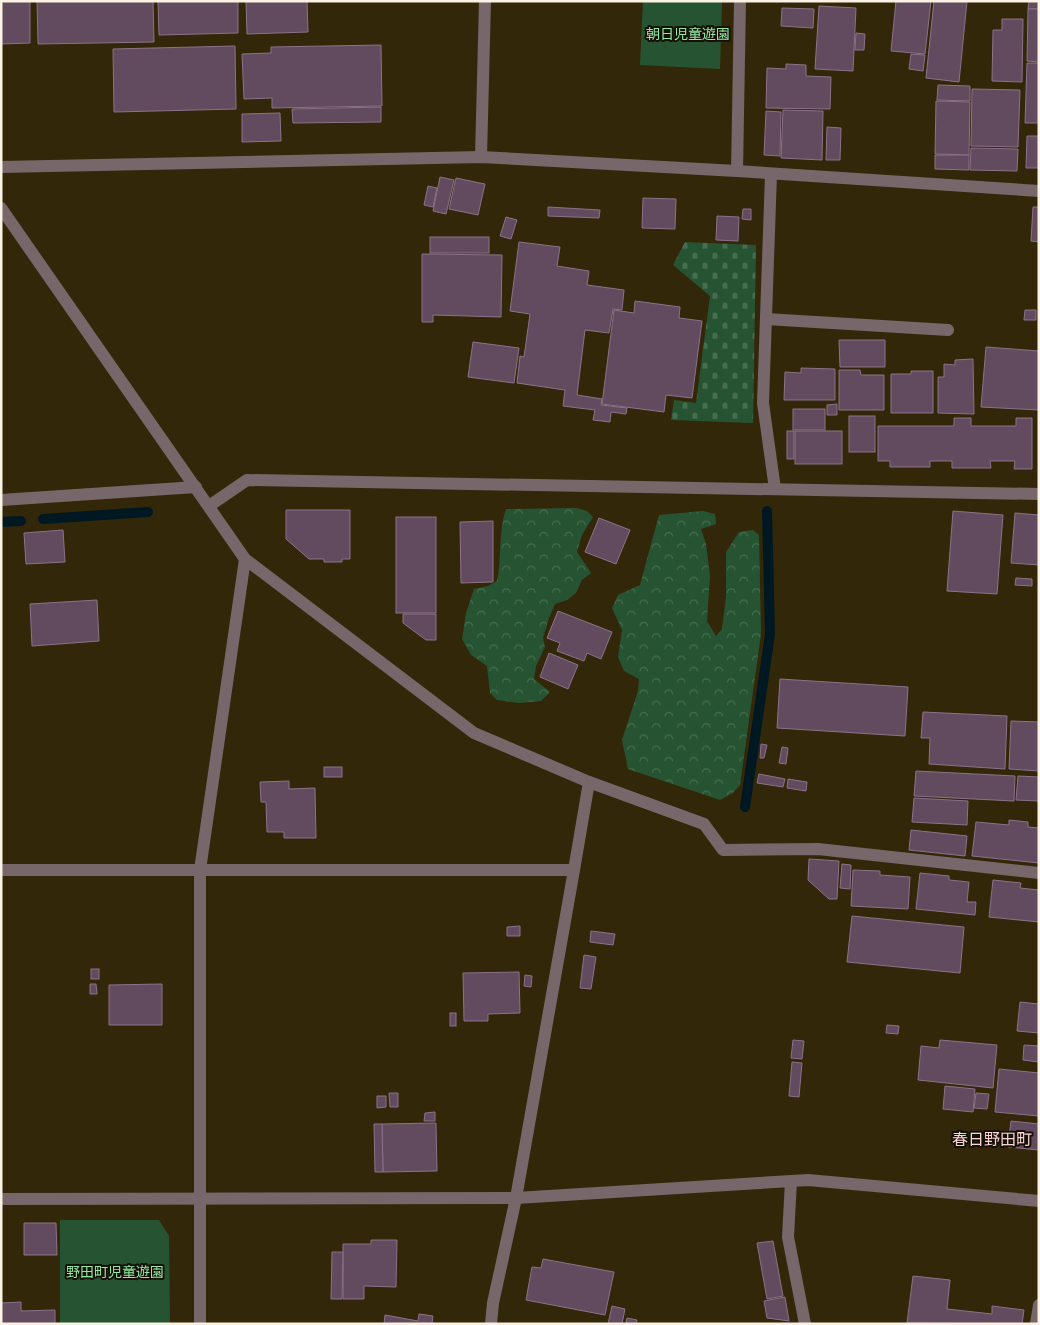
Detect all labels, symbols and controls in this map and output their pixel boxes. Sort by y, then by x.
park label: 朝日児童遊園 [646,24,730,43]
district label: 春日野田町 [952,1128,1032,1150]
park label: 野田町児童遊園 [66,1262,164,1281]

